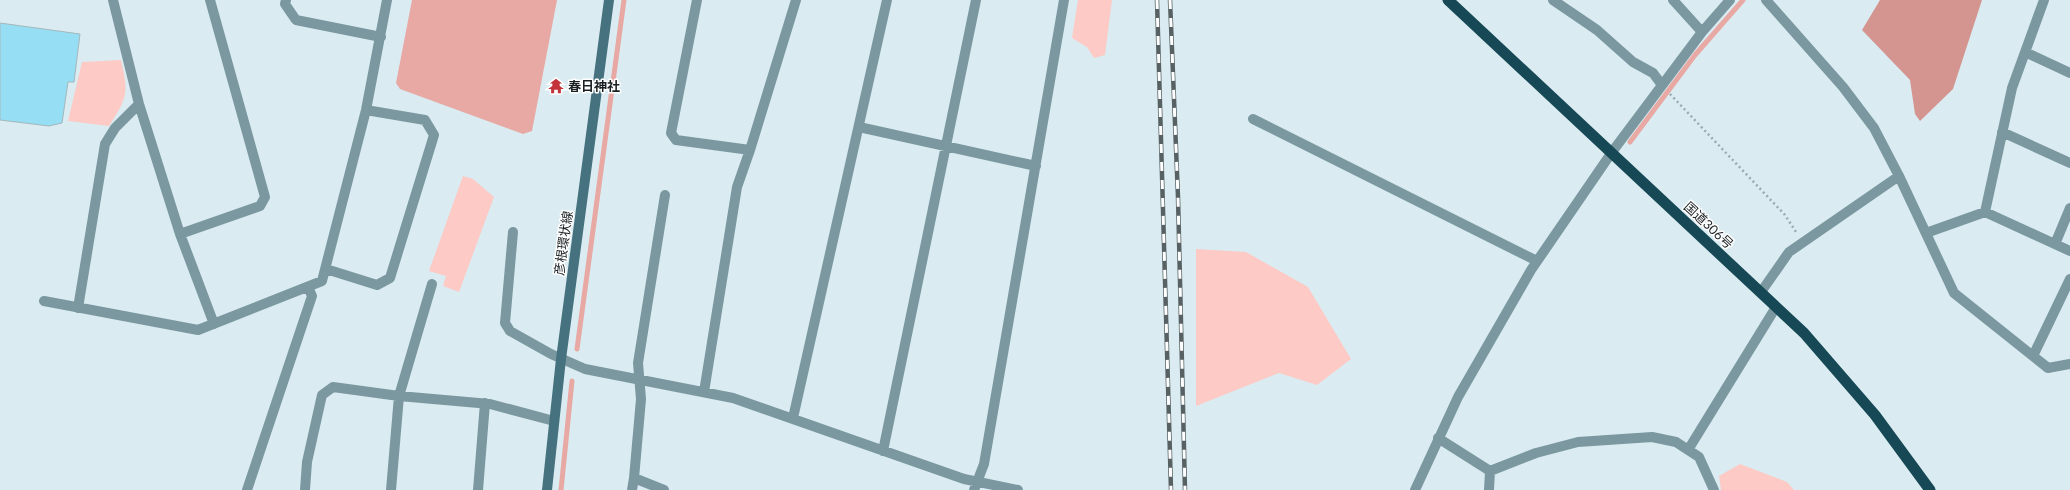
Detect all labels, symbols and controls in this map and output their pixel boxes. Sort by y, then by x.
temple icon: 春日神社 [547,77,565,95]
place label: 春日神社 [568,78,620,94]
street label: 国道306号 [1681,198,1737,252]
street label: 彦根環状線 [551,210,575,276]

